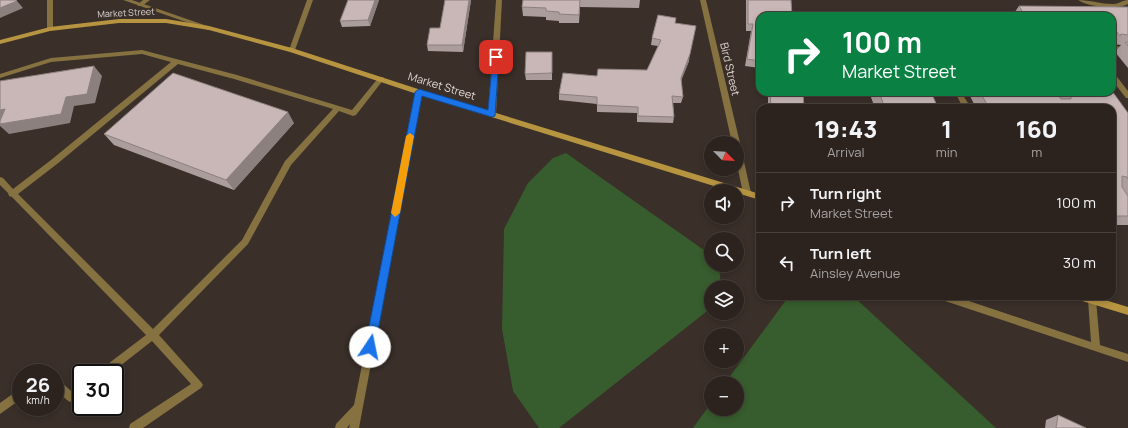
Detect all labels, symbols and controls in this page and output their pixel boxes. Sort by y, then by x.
street label: Market Street [97,4,155,20]
text: 100 m [842,23,922,61]
icon: right [776,28,828,80]
pin [479,40,513,74]
street label: Bird Street [717,41,744,97]
icon: arrive [485,46,507,68]
text: Market Street [842,59,957,83]
street label: Market Street [406,68,478,103]
text: 19:43 [814,112,878,145]
text: 1 [941,112,952,145]
text: 160 [1016,112,1058,145]
north arrow [704,136,744,176]
map controls [704,136,744,416]
text: Arrival [827,143,864,161]
text: min [936,143,958,161]
text: m [1031,143,1042,161]
text: Turn right [810,183,881,204]
button: sound [704,184,744,224]
icon: right [776,192,798,214]
text: 100 m [1056,192,1096,213]
text: Market Street [810,204,893,222]
button: search [704,232,744,272]
text: Turn left [810,243,872,264]
icon: left [776,252,798,274]
text: 30 m [1063,252,1096,273]
text: Ainsley Avenue [810,264,900,282]
button: layers [704,280,744,320]
position arrow [349,326,391,368]
button: + [704,328,744,368]
speed limit sign: 30 [72,364,124,416]
text: 26 [26,371,50,398]
button: − [704,376,744,416]
text: km/h [26,393,50,407]

